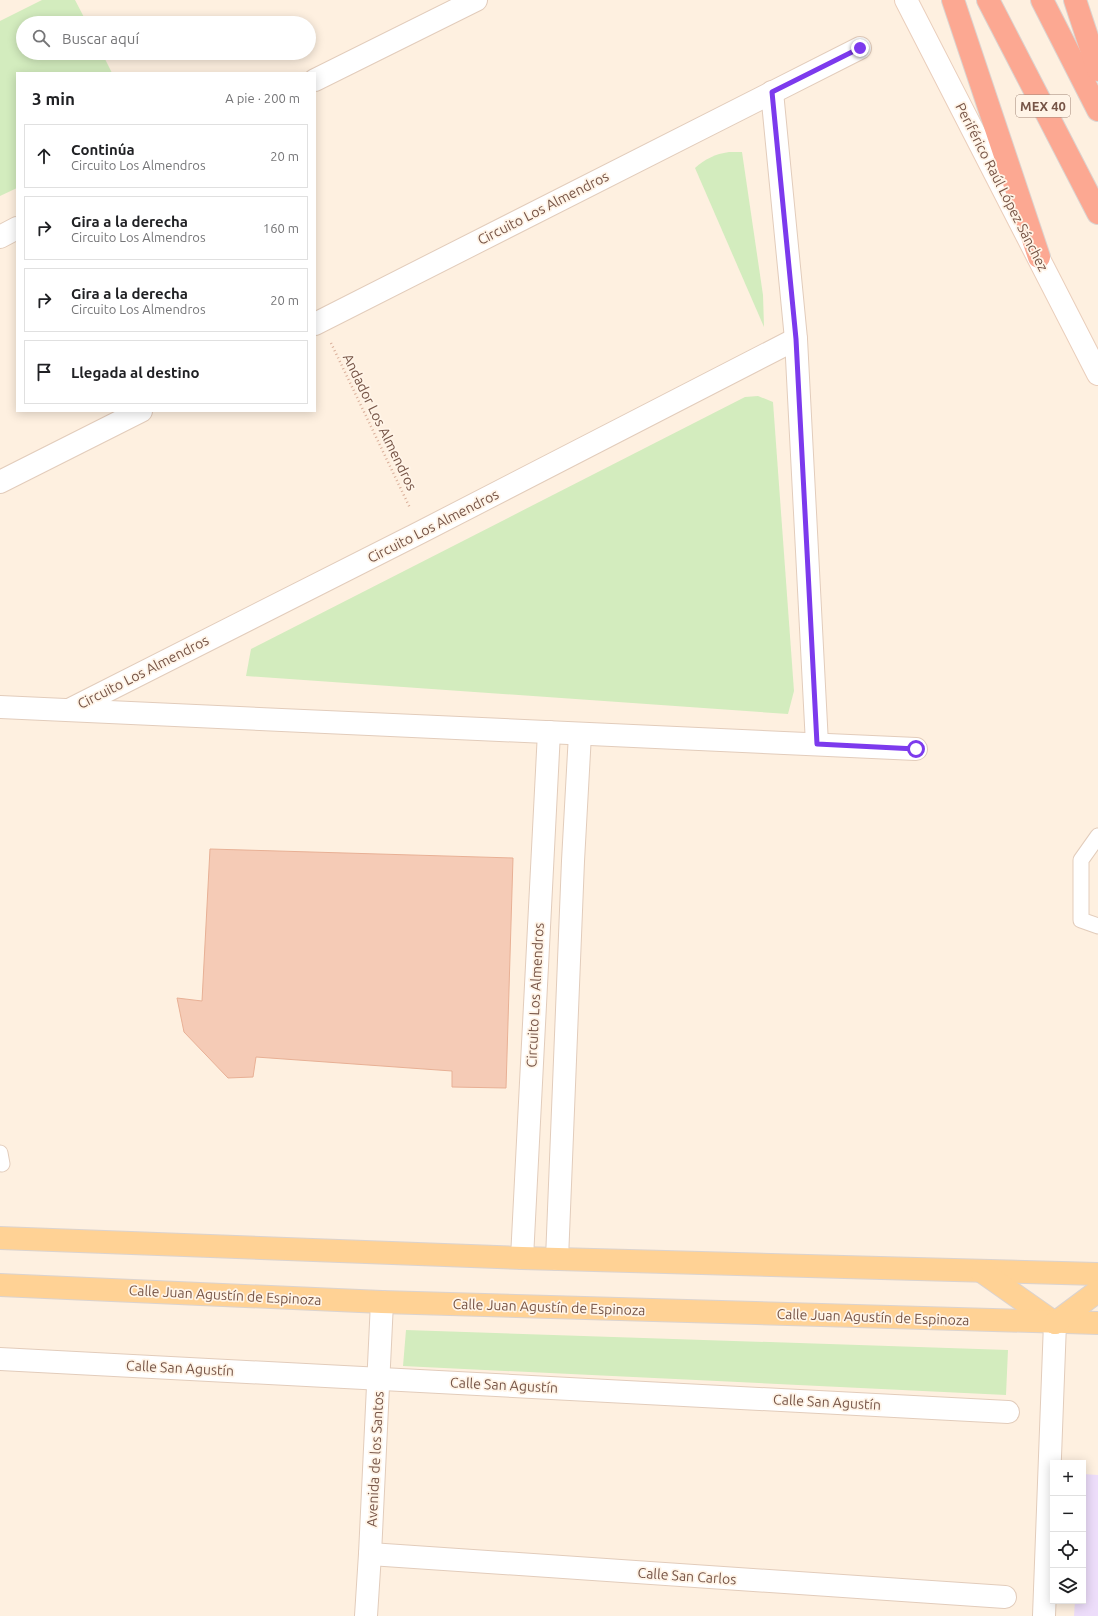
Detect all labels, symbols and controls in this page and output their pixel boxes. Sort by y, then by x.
search box [16,16,316,60]
icon: search [30,27,52,49]
text: Buscar aquí [62,30,139,47]
route end [851,39,869,57]
text: 3 min [32,89,75,108]
text: A pie · 200 m [225,91,300,105]
road number: MEX 40 [1016,95,1070,117]
street label: Periférico Raúl López Sánchez [952,100,1052,274]
text: Continúa [71,141,135,158]
icon: ahead [33,145,55,167]
text: 20 m [270,149,299,163]
text: Circuito Los Almendros [71,158,206,172]
street label: Circuito Los Almendros [475,168,611,248]
text: Gira a la derecha [71,213,188,230]
icon: right [33,217,55,239]
text: 160 m [263,221,299,235]
text: Circuito Los Almendros [71,230,206,244]
text: Gira a la derecha [71,285,188,302]
icon: right [33,289,55,311]
text: 20 m [270,293,299,307]
text: Circuito Los Almendros [71,302,206,316]
street label: Andador Los Almendros [340,351,420,493]
icon: arrive [33,361,55,383]
text: Llegada al destino [71,364,200,381]
street label: Circuito Los Almendros [365,486,501,566]
street label: Circuito Los Almendros [75,632,211,712]
route start [907,740,925,758]
street label: Circuito Los Almendros [523,922,547,1068]
street label: Calle Juan Agustín de Espinoza [128,1282,322,1308]
street label: Calle Juan Agustín de Espinoza [452,1296,646,1318]
street label: Calle Juan Agustín de Espinoza [776,1306,970,1328]
street label: Calle San Agustín [126,1357,234,1379]
street label: Calle San Agustín [450,1374,558,1396]
street label: Avenida de los Santos [363,1391,387,1527]
street label: Calle San Agustín [773,1391,881,1413]
map controls [1050,1460,1086,1604]
button: + [1050,1460,1086,1496]
button: − [1050,1496,1086,1532]
button: locate [1050,1532,1086,1568]
street label: Calle San Carlos [637,1565,737,1587]
button: layers [1050,1568,1086,1604]

